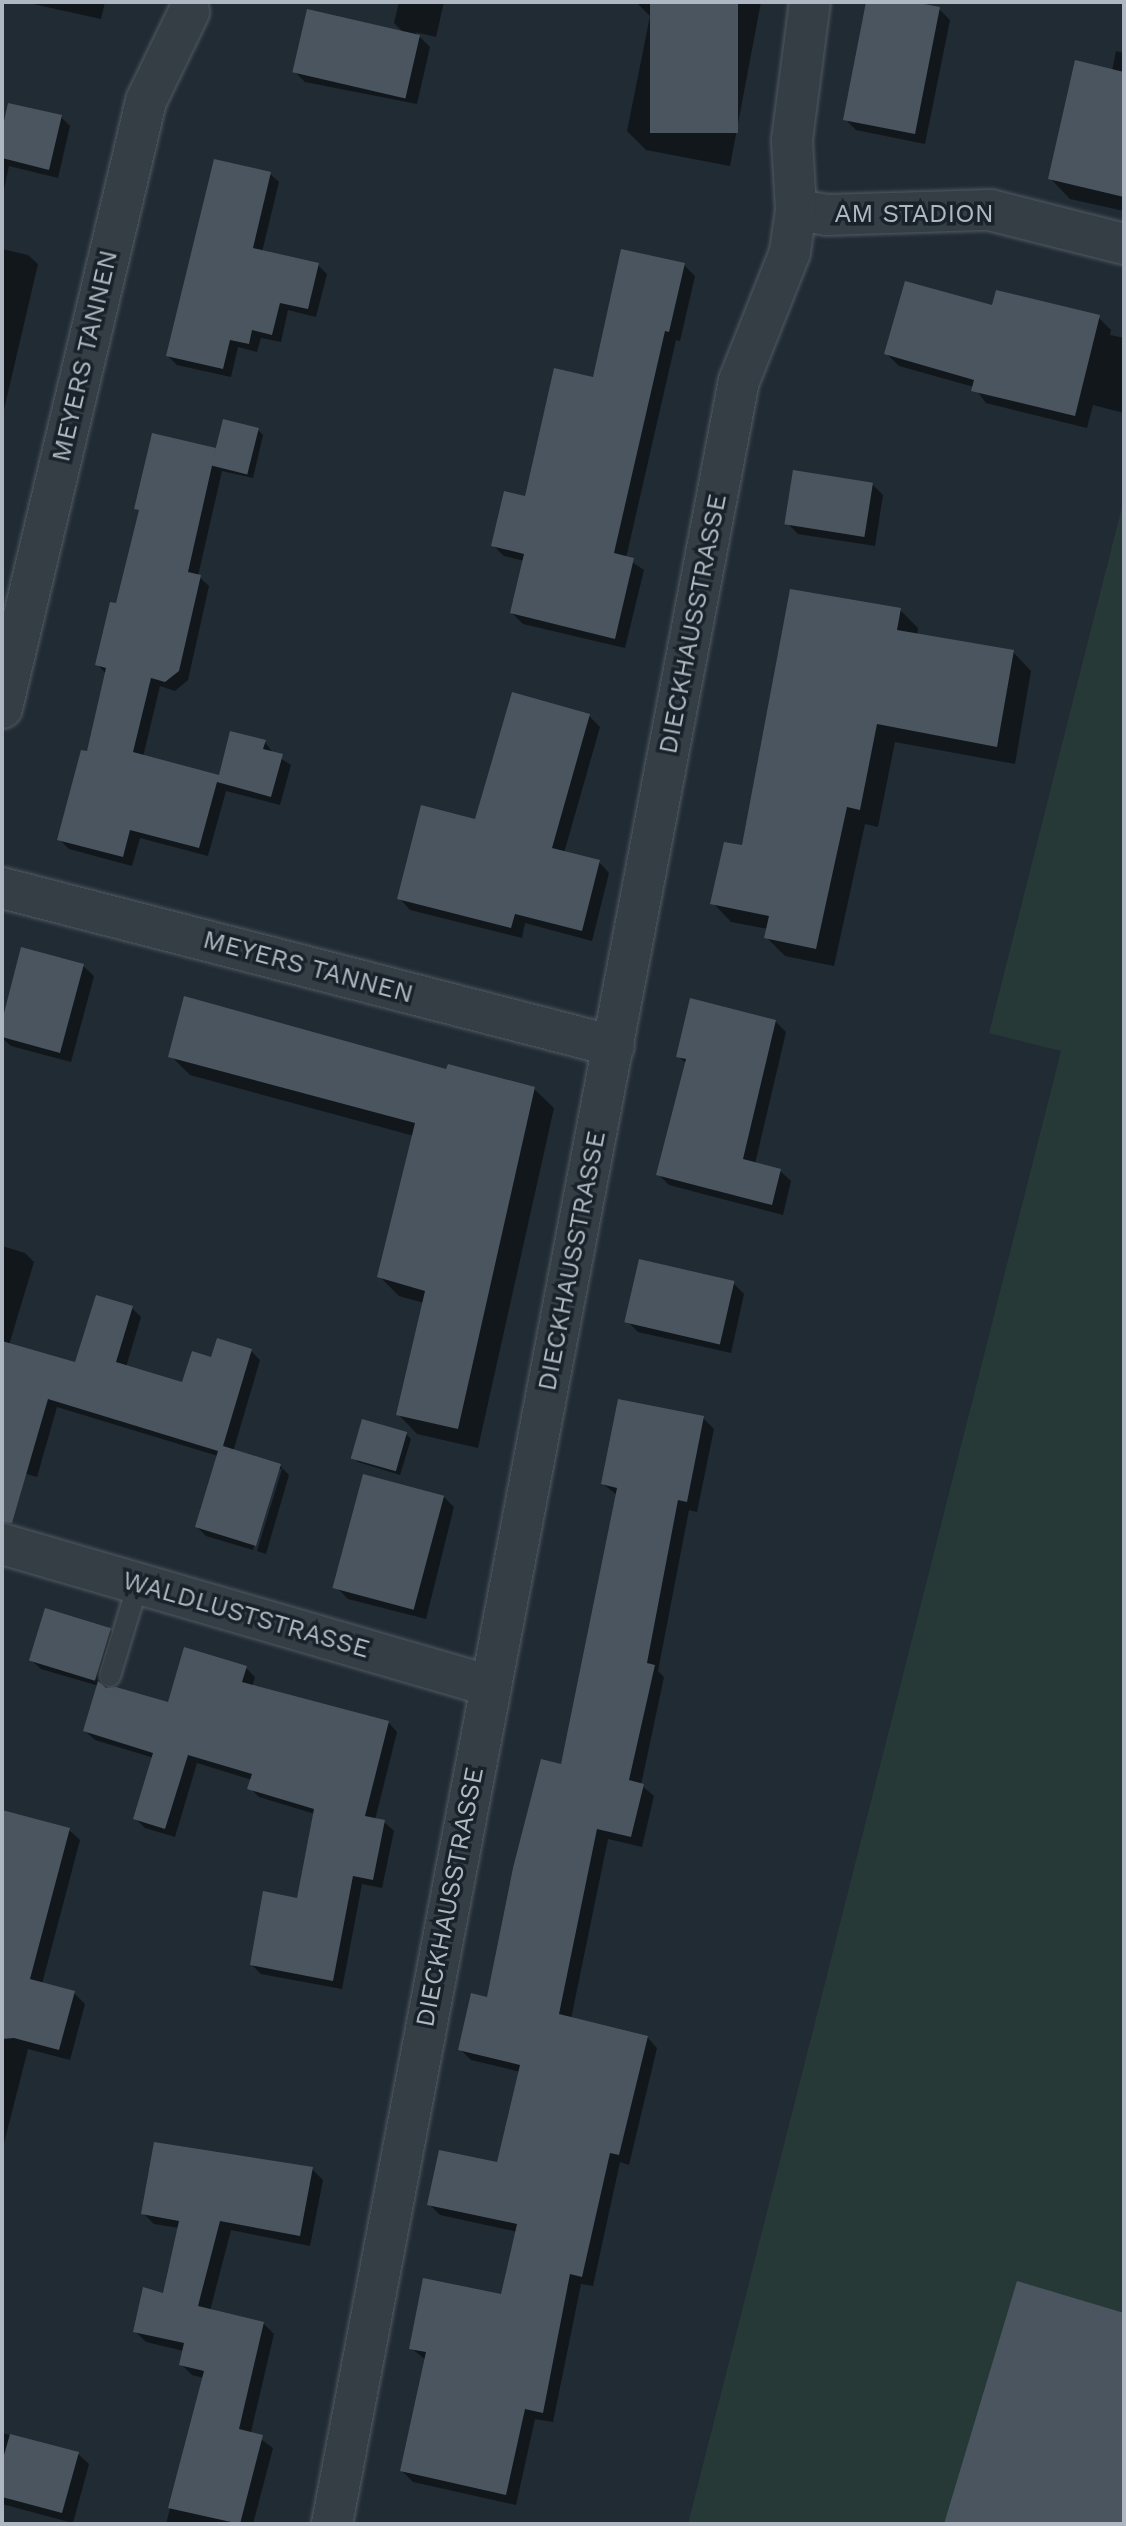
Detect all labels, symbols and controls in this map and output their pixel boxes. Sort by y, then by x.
street label: AM STADION [834,198,994,230]
street label: MEYERS TANNEN [45,247,125,465]
street label: DIECKHAUSSTRASSE [652,491,734,757]
street label: MEYERS TANNEN [199,924,417,1010]
street label: DIECKHAUSSTRASSE [531,1128,613,1394]
street label: WALDLUSTSTRASSE [119,1565,373,1665]
street label: DIECKHAUSSTRASSE [409,1764,491,2030]

